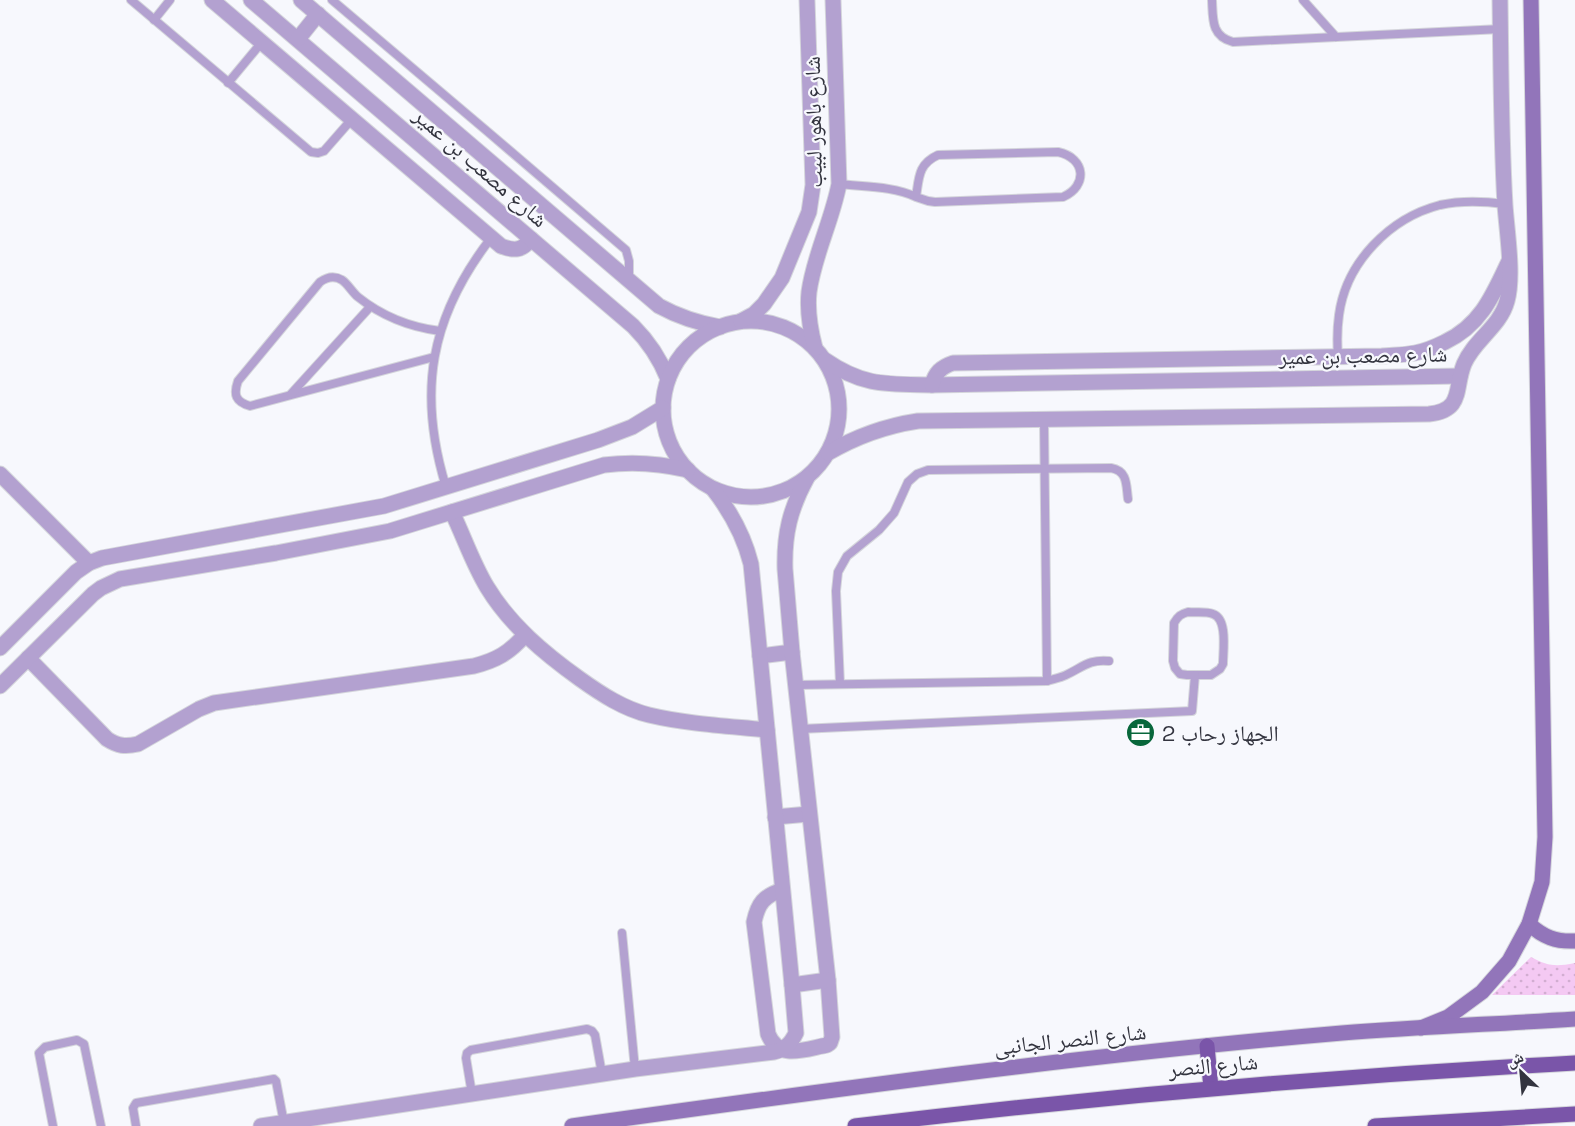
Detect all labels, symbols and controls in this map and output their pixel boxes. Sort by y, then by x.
street label: شارع باهور لبيب [798,56,828,188]
street label: شارع مصعب بن عمير [407,100,554,233]
street label: شارع مصعب بن عمير [1277,340,1448,370]
office icon: الجهاز رحاب 2 [1125,717,1157,749]
place label: الجهاز رحاب 2 [1162,719,1279,747]
street label: شارع النصر الجانبى [992,1017,1148,1061]
north arrow [1491,1042,1551,1102]
text: ش [1502,1046,1527,1072]
street label: شارع النصر [1166,1047,1259,1083]

